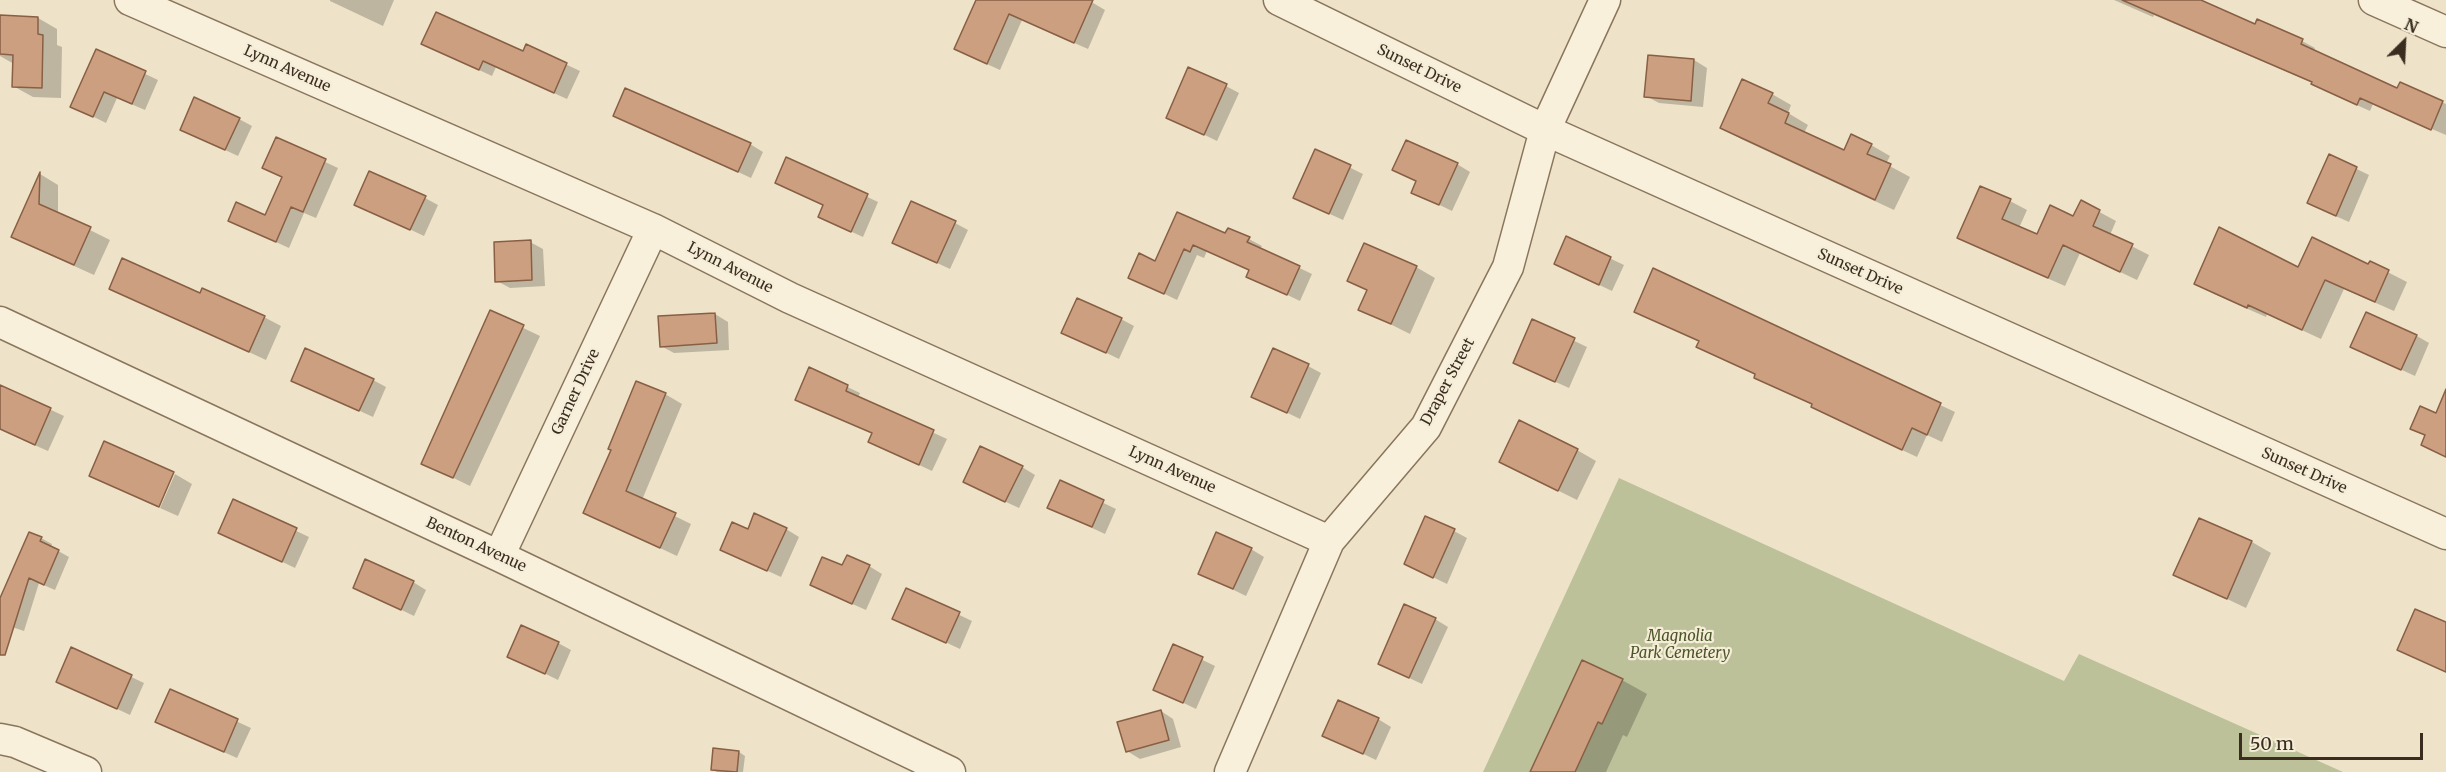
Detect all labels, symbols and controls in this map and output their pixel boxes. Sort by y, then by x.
north arrow [2374,12,2434,72]
text: N [2401,14,2421,37]
street label: Sunset Drive [1374,41,1464,97]
street label: Lynn Avenue [241,42,333,96]
street label: Lynn Avenue [684,239,776,297]
street label: Sunset Drive [1814,245,1906,299]
street label: Draper Street [1417,335,1479,429]
street label: Garner Drive [548,346,604,438]
street label: Lynn Avenue [1126,443,1218,497]
street label: Sunset Drive [2258,444,2350,498]
street label: Benton Avenue [423,514,529,576]
park label: Magnolia Park Cemetery [1630,628,1730,663]
scale bar [2242,721,2426,759]
text: 50 m [2250,732,2294,755]

